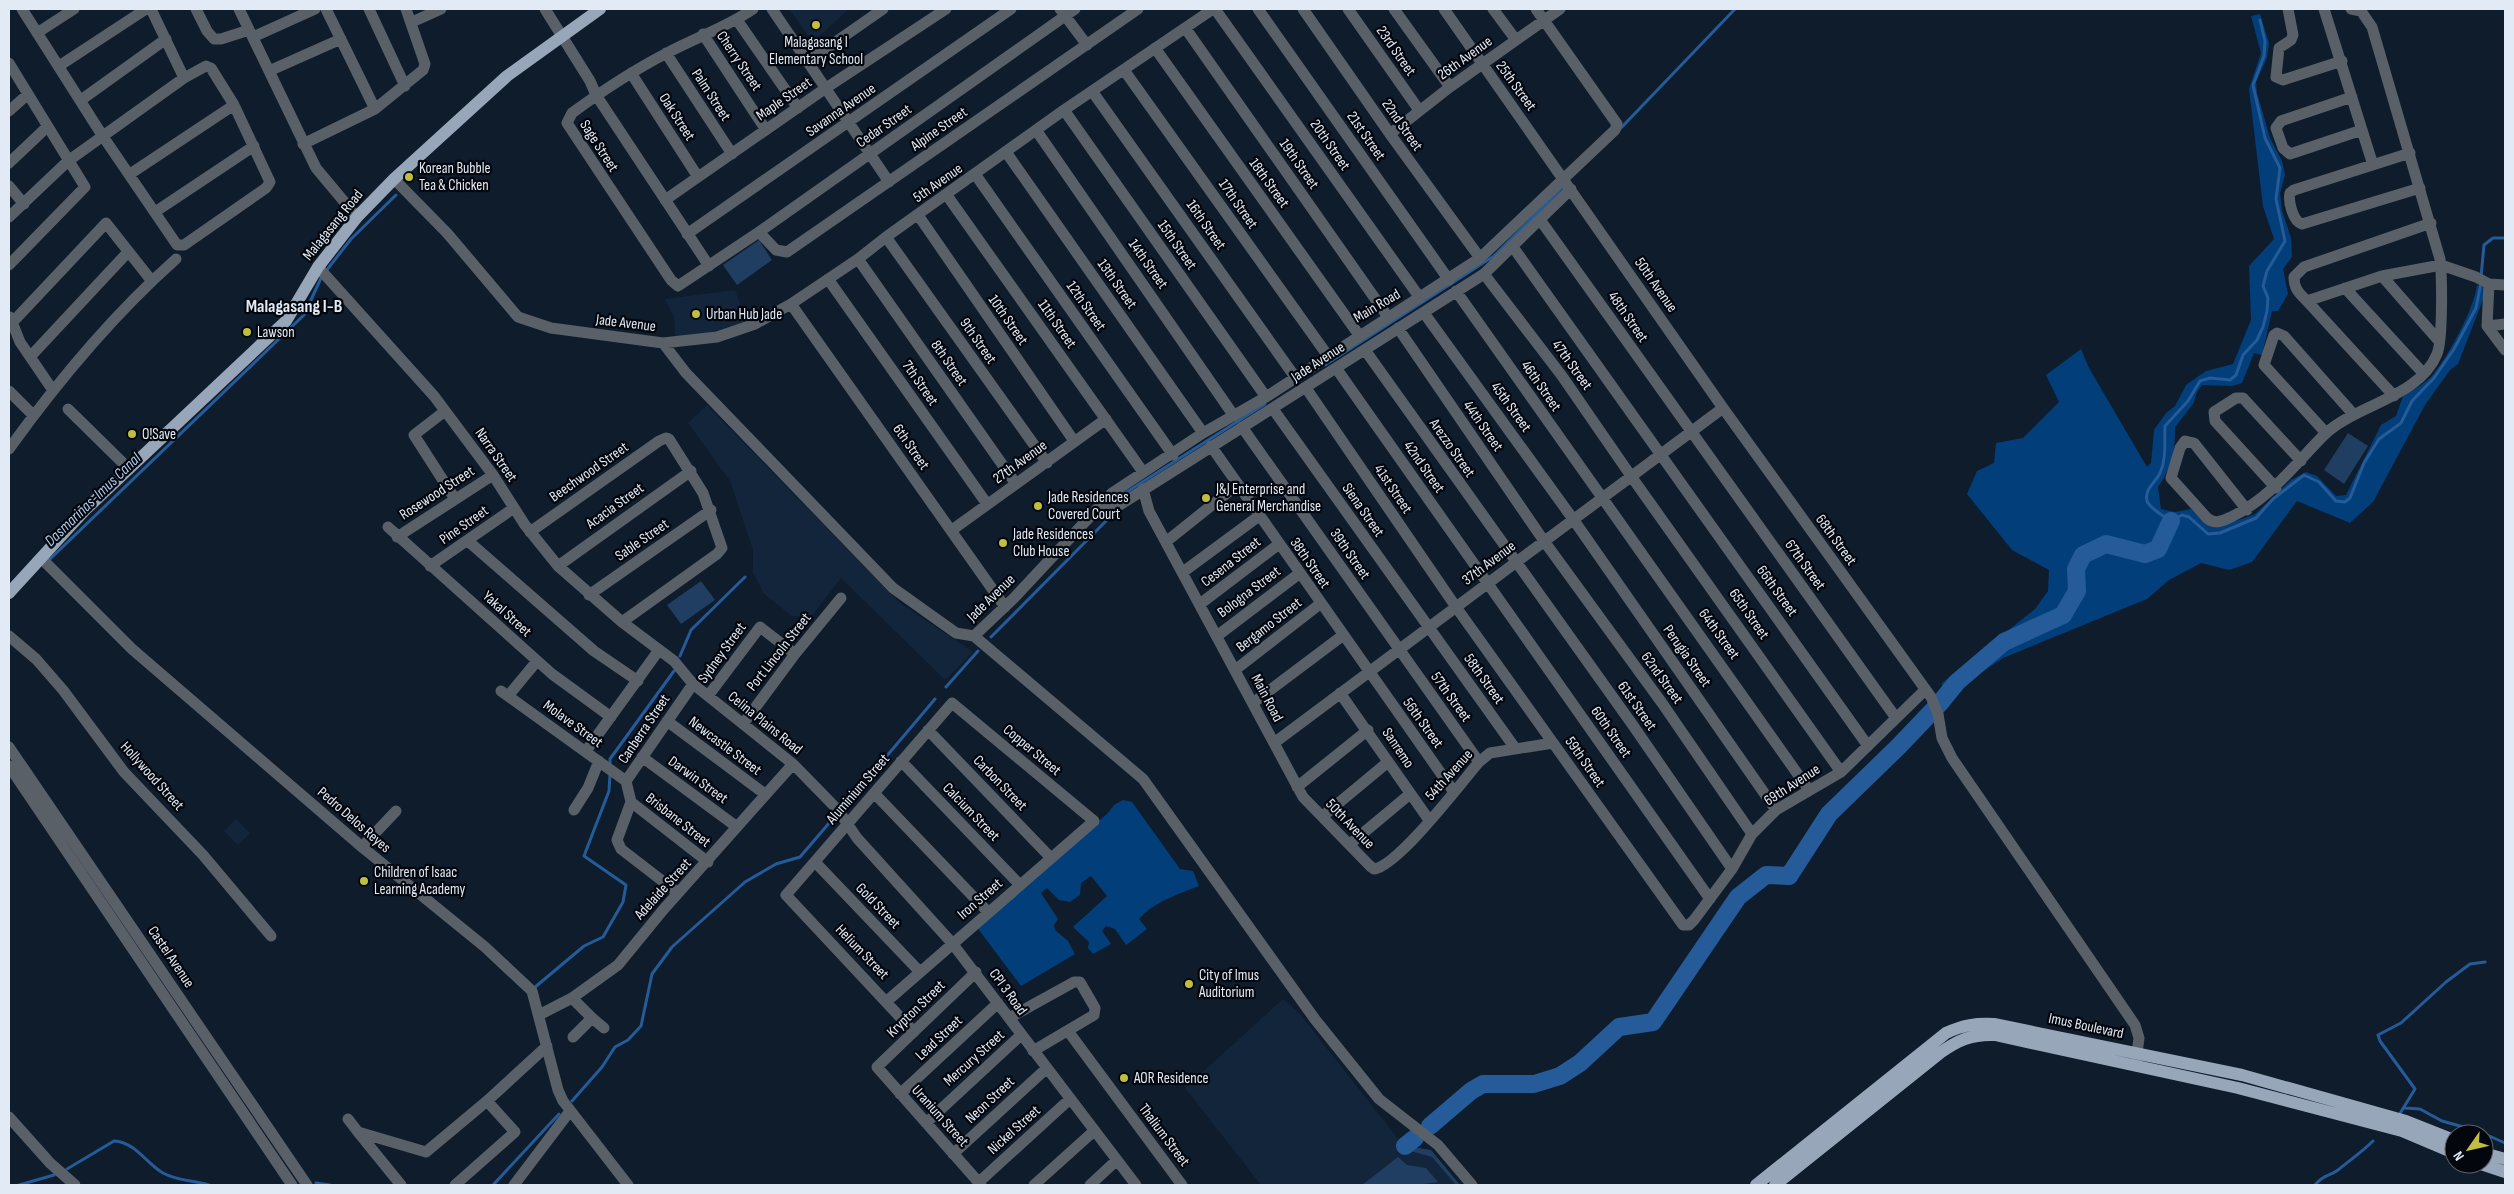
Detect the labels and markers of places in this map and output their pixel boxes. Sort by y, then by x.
marker: Malagasang I Elementary School [810,19,822,31]
place label: Malagasang I Elementary School [769,33,863,69]
place label: Korean Bubble Tea & Chicken [419,159,491,195]
marker: Korean Bubble Tea & Chicken [403,171,415,183]
place label: Urban Hub Jade [706,305,782,324]
marker: Urban Hub Jade [690,308,702,320]
place label: Lawson [257,323,295,342]
marker: Lawson [241,326,253,338]
place label: O!Save [142,425,176,444]
marker: O!Save [126,428,138,440]
place label: J&J Enterprise and General Merchandise [1215,480,1321,516]
place label: Jade Residences Covered Court [1047,488,1129,524]
marker: J&J Enterprise and General Merchandise [1200,492,1212,504]
marker: Jade Residences Covered Court [1032,500,1044,512]
place label: Jade Residences Club House [1012,525,1094,561]
marker: Jade Residences Club House [997,537,1009,549]
place label: Children of Isaac Learning Academy [374,863,466,899]
marker: Children of Isaac Learning Academy [358,875,370,887]
place label: City of Imus Auditorium [1198,966,1259,1002]
marker: City of Imus Auditorium [1183,978,1195,990]
place label: AOR Residence [1133,1069,1209,1088]
marker: AOR Residence [1118,1072,1130,1084]

